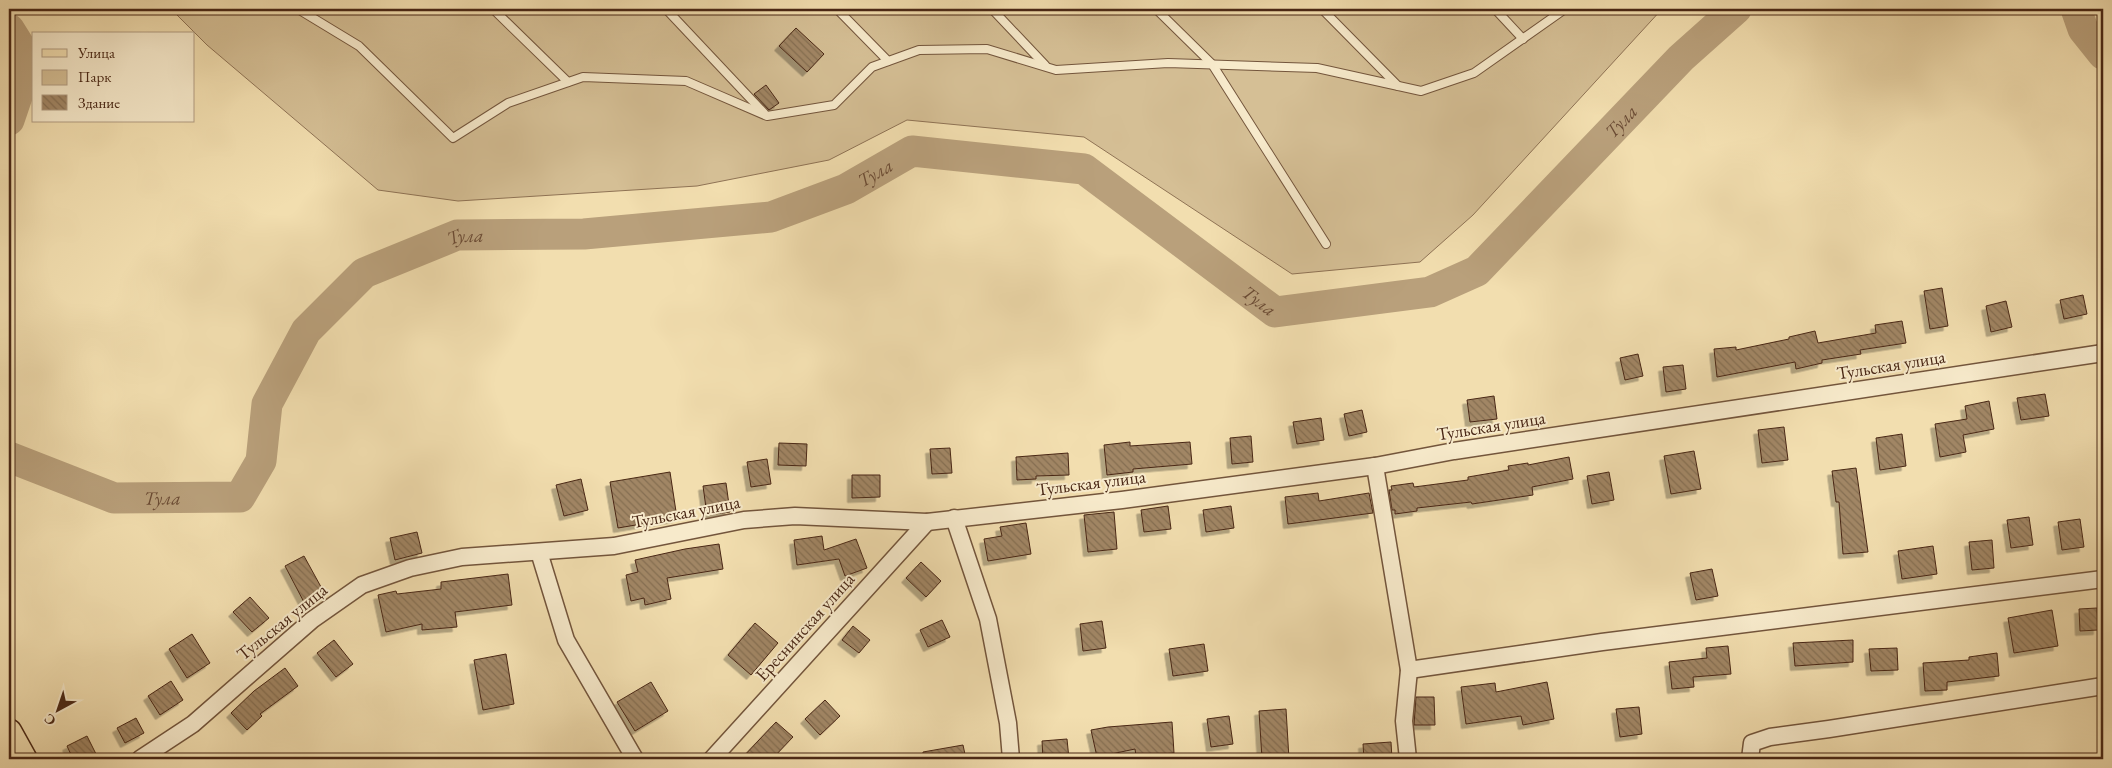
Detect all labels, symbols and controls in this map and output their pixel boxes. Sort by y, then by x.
legend [32,32,195,122]
text: Улица [77,43,115,62]
text: Парк [78,67,111,86]
text: Здание [78,93,120,112]
water label: Тула [1599,99,1643,143]
water label: Тула [853,153,897,193]
water label: Тула [443,222,484,251]
water label: Тула [1237,280,1281,322]
street label: Тульская улица [1835,344,1948,384]
street label: Тульская улица [1435,405,1548,445]
street label: Тульская улица [1035,464,1148,501]
water label: Тула [144,485,181,511]
street label: Тульская улица [630,490,743,533]
street label: Ереснинская улица [750,567,860,686]
street label: Тульская улица [232,578,332,665]
north arrow [32,686,82,736]
text: С [40,710,59,730]

